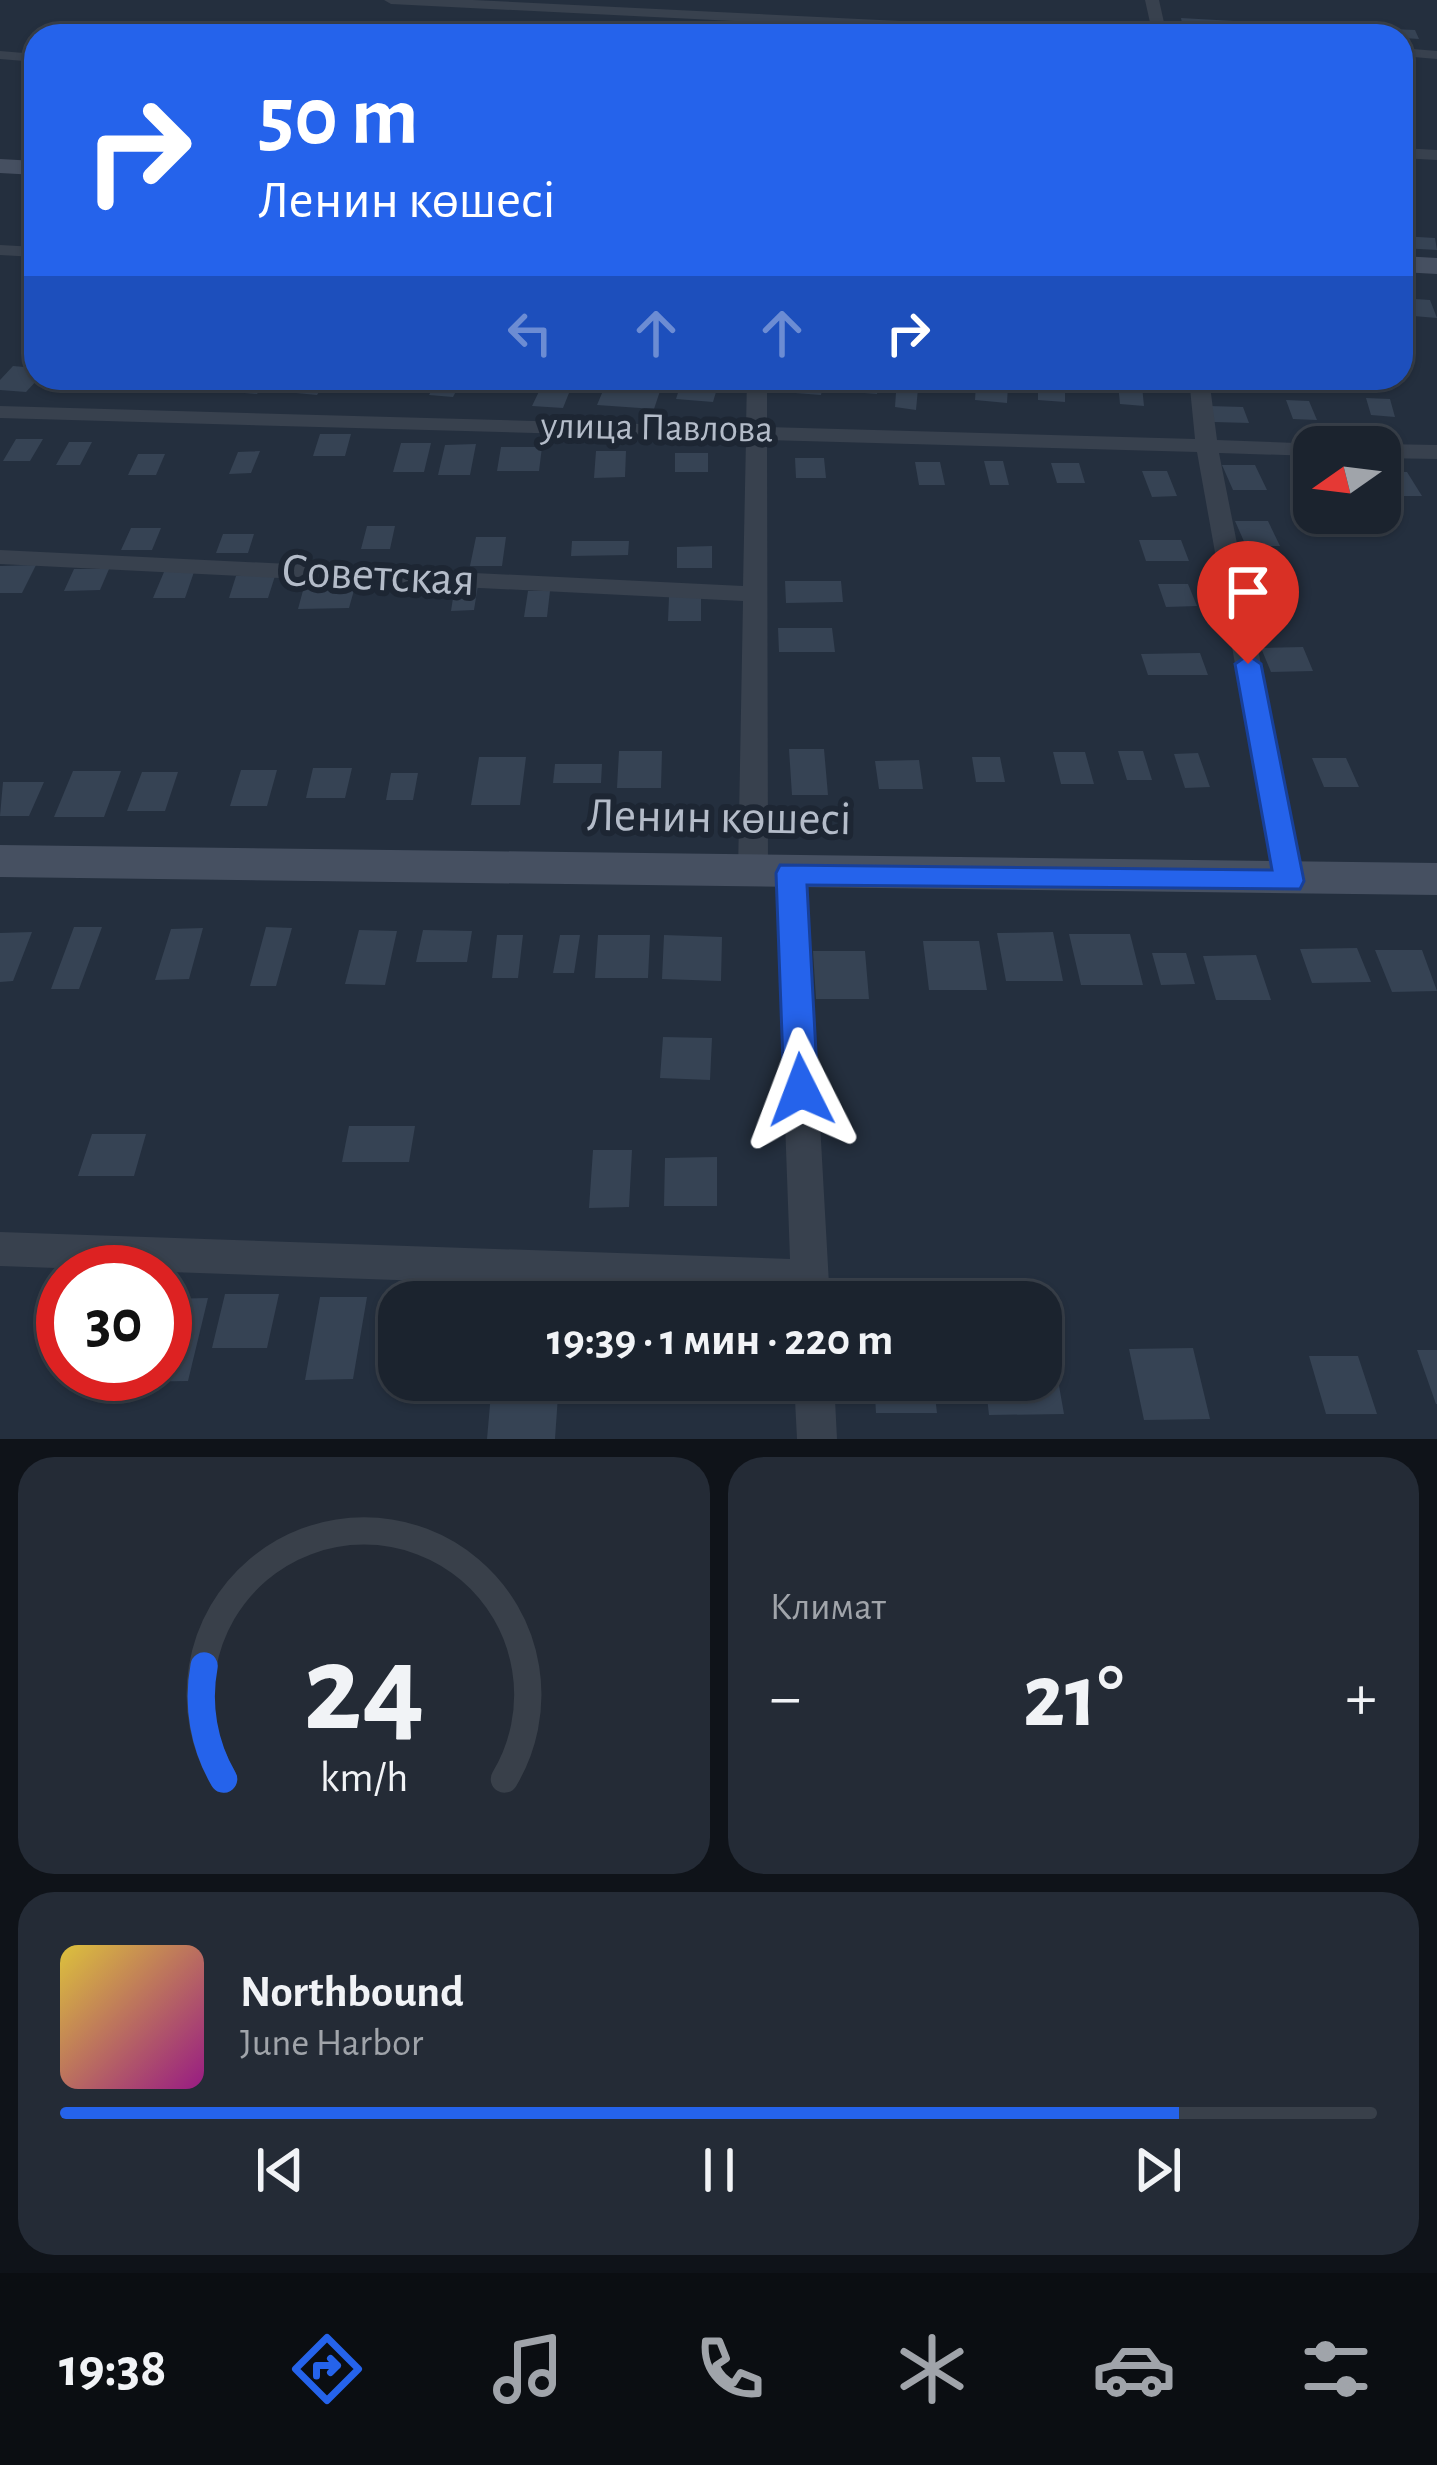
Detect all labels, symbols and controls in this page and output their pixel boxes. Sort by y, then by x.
icon: right [60,72,216,228]
text: 50 m [258,76,419,160]
text: Ленин көшесі [258,174,556,228]
icon: left [497,300,563,366]
icon: ahead [623,300,689,366]
icon: ahead [749,300,815,366]
icon: right [875,300,941,366]
street label: улица Павлова [539,406,774,450]
north arrow [1293,426,1401,534]
map controls [1293,426,1401,534]
pin [1197,541,1299,664]
street label: Советская [280,547,476,605]
icon: arrive [1215,559,1281,625]
street label: Ленин көшесі [586,792,852,844]
position arrow [738,1027,864,1153]
speed limit sign: 30 [36,1245,192,1401]
text: 19:39 · 1 мин · 220 m [547,1318,893,1363]
text: Климат [770,1588,886,1627]
text: 24 [303,1628,425,1753]
text: 21° [1023,1653,1124,1743]
text: − [770,1665,801,1731]
text: + [1345,1665,1377,1731]
text: km/h [320,1756,408,1799]
text: Northbound [240,1970,464,2015]
text: June Harbor [240,2024,423,2063]
icon: previous [247,2137,313,2203]
icon: pause [686,2137,752,2203]
icon: next [1125,2137,1191,2203]
icon: directions [285,2327,369,2411]
icon: music [486,2327,570,2411]
icon: phone [688,2327,772,2411]
icon: climate [890,2327,974,2411]
icon: car [1092,2327,1176,2411]
icon: filters [1294,2327,1378,2411]
text: 19:38 [59,2342,167,2396]

